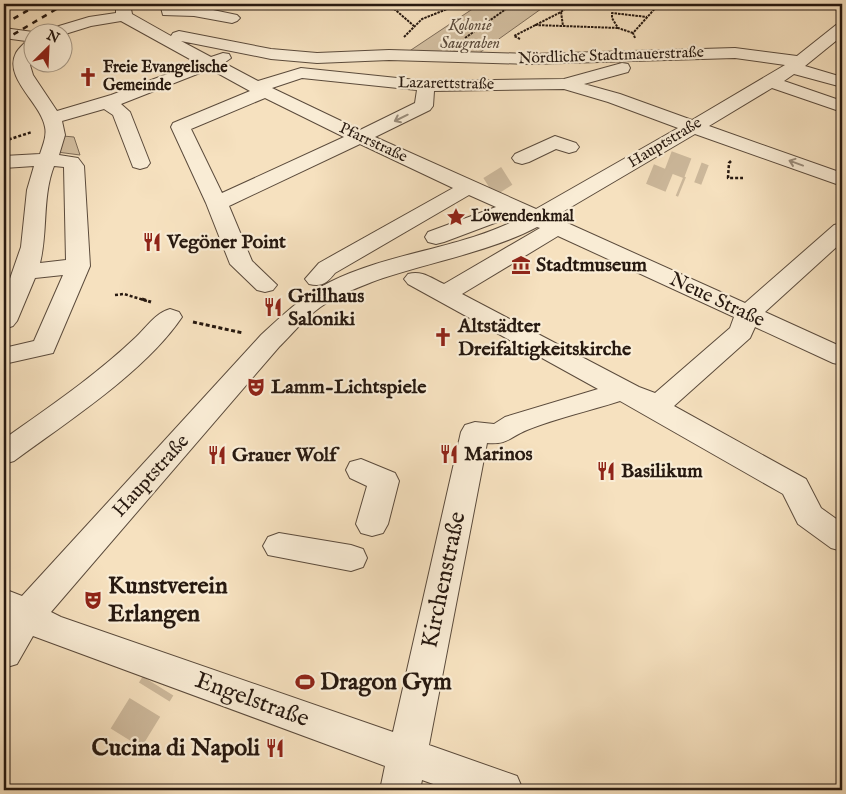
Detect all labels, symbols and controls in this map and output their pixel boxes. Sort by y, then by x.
park label: Kolonie Saugraben [440,16,500,54]
north arrow [22,22,72,72]
text: N [43,26,62,48]
street label: Nördliche Stadtmauerstraße [518,43,704,69]
place label: Freie Evangelische Gemeinde [103,58,228,96]
church icon: Freie Evangelische Gemeinde [77,66,99,88]
street label: Lazarettstraße [398,73,494,95]
one-way arrow [394,113,409,123]
street label: Hauptstraße [624,113,706,173]
street label: Pfarrstraße [336,118,410,168]
one-way arrow [789,158,805,167]
place icon: Löwendenkmal [445,206,467,228]
place label: Löwendenkmal [471,207,575,227]
place label: Vegöner Point [166,230,286,255]
restaurant icon: Vegöner Point [141,231,163,253]
place label: Stadtmuseum [536,253,648,278]
museum icon: Stadtmuseum [510,254,532,276]
street label: Neue Straße [665,267,769,333]
place label: Grillhaus Saloniki [288,284,364,332]
restaurant icon: Grillhaus Saloniki [262,296,284,318]
place label: Altstädter Dreifaltigkeitskirche [457,314,632,362]
church icon: Altstädter Dreifaltigkeitskirche [432,326,454,348]
place label: Lamm-Lichtspiele [271,375,427,400]
theatre icon: Lamm-Lichtspiele [245,376,267,398]
street label: Hauptstraße [107,429,195,523]
place label: Marinos [464,442,533,467]
place label: Grauer Wolf [232,443,340,468]
restaurant icon: Marinos [438,443,460,465]
restaurant icon: Grauer Wolf [206,444,228,466]
place label: Basilikum [621,459,703,484]
restaurant icon: Basilikum [595,460,617,482]
street label: Kirchenstraße [414,509,474,651]
place label: Kunstverein Erlangen [108,571,228,630]
theatre icon: Kunstverein Erlangen [82,589,104,611]
street label: Engelstraße [191,665,313,735]
place label: Dragon Gym [320,667,452,698]
sports icon: Dragon Gym [294,671,316,693]
place label: Cucina di Napoli [92,733,261,764]
restaurant icon: Cucina di Napoli [264,737,286,759]

